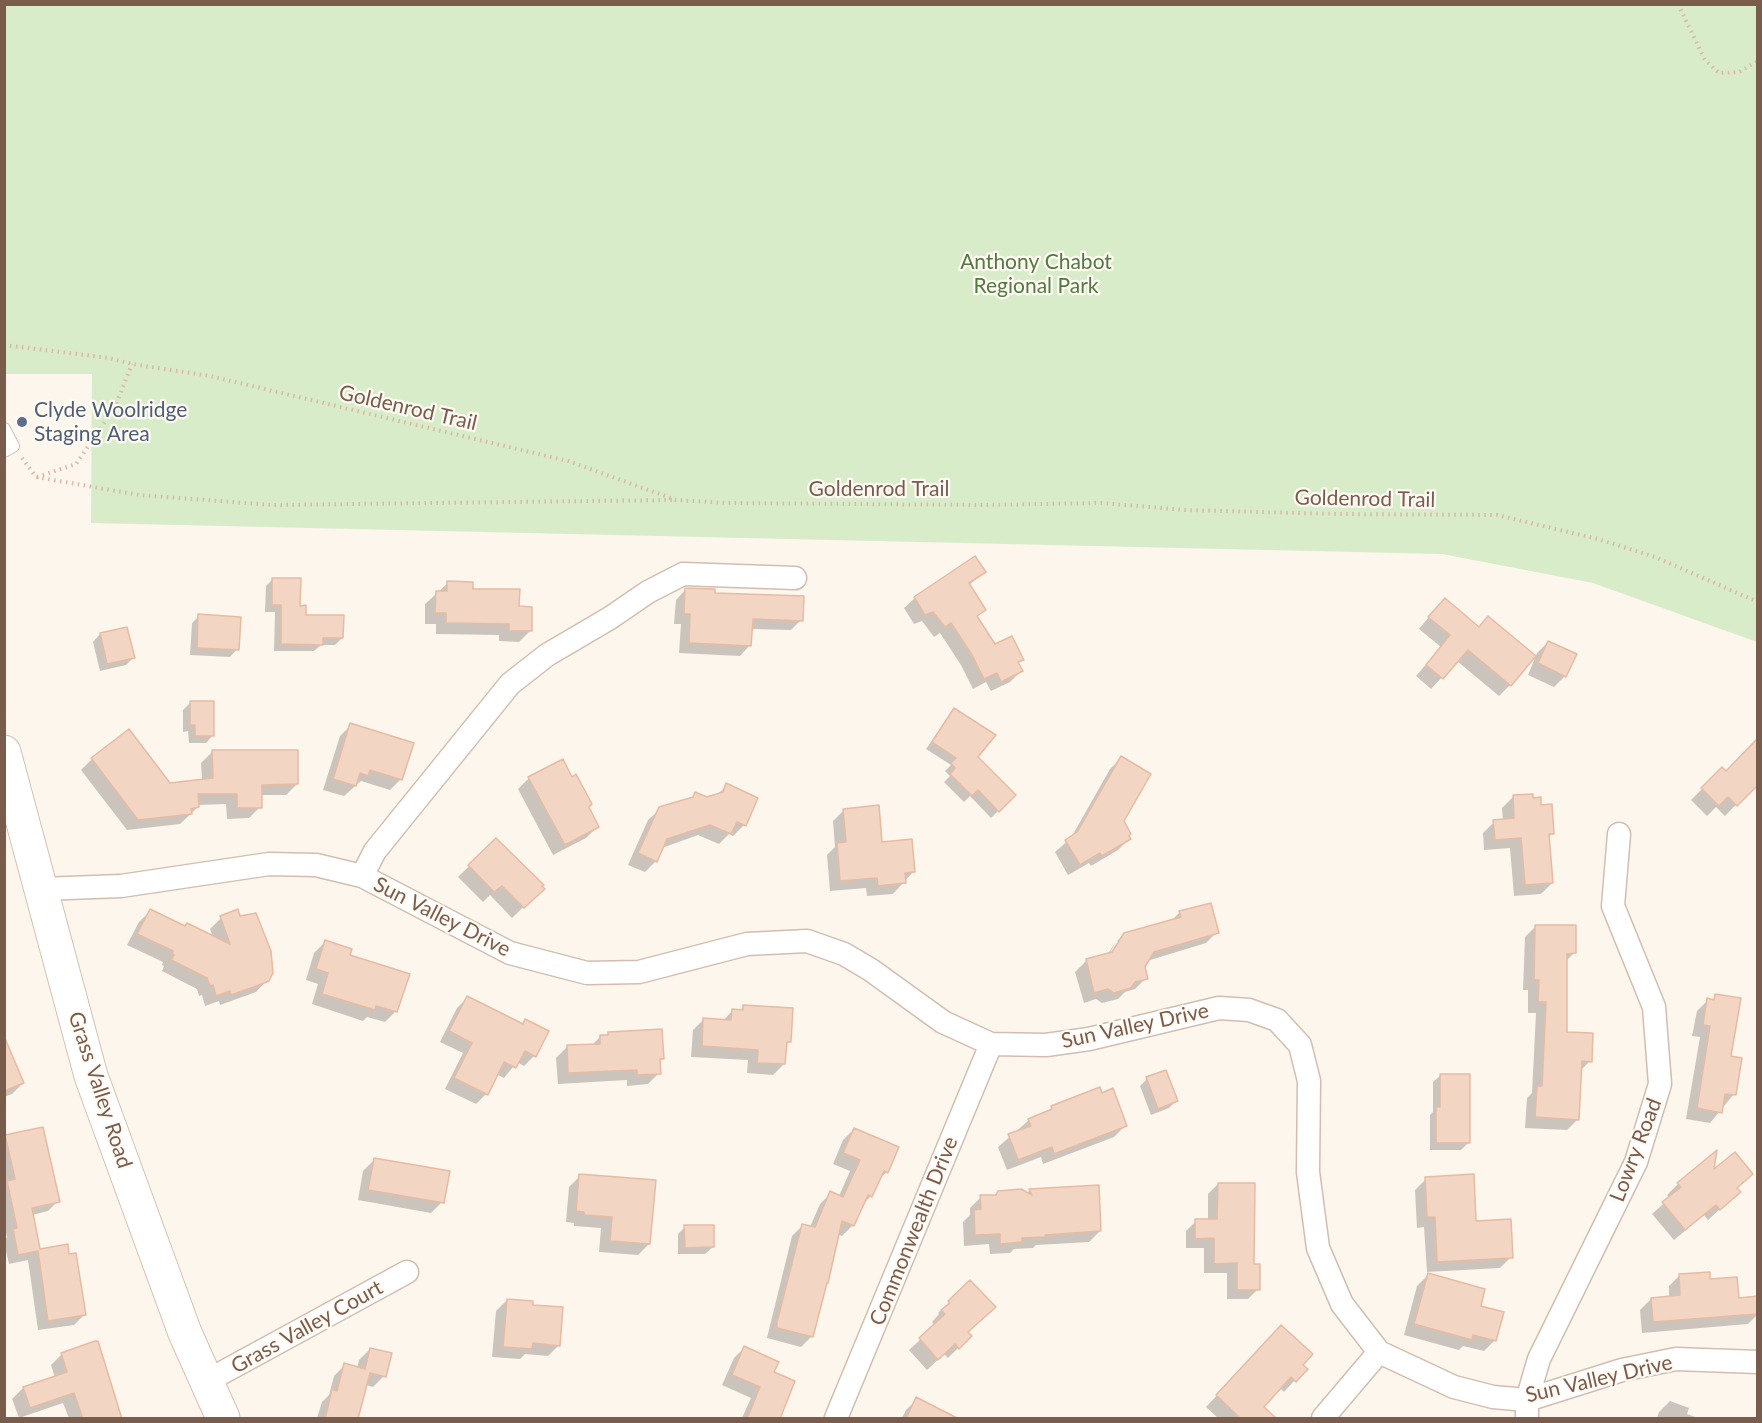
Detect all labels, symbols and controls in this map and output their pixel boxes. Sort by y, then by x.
park label: Anthony Chabot Regional Park [960,249,1112,299]
street label: Goldenrod Trail [337,380,479,436]
place label: Clyde Woolridge Staging Area [34,397,187,447]
marker: Clyde Woolridge Staging Area [15,415,29,429]
street label: Goldenrod Trail [809,476,949,502]
street label: Goldenrod Trail [1294,485,1436,513]
street label: Sun Valley Drive [369,872,515,962]
street label: Sun Valley Drive [1059,998,1211,1054]
street label: Grass Valley Road [63,1008,137,1172]
street label: Lowry Road [1605,1095,1667,1205]
street label: Commonwealth Drive [865,1133,963,1329]
street label: Grass Valley Court [227,1275,387,1379]
street label: Sun Valley Drive [1523,1350,1675,1408]

